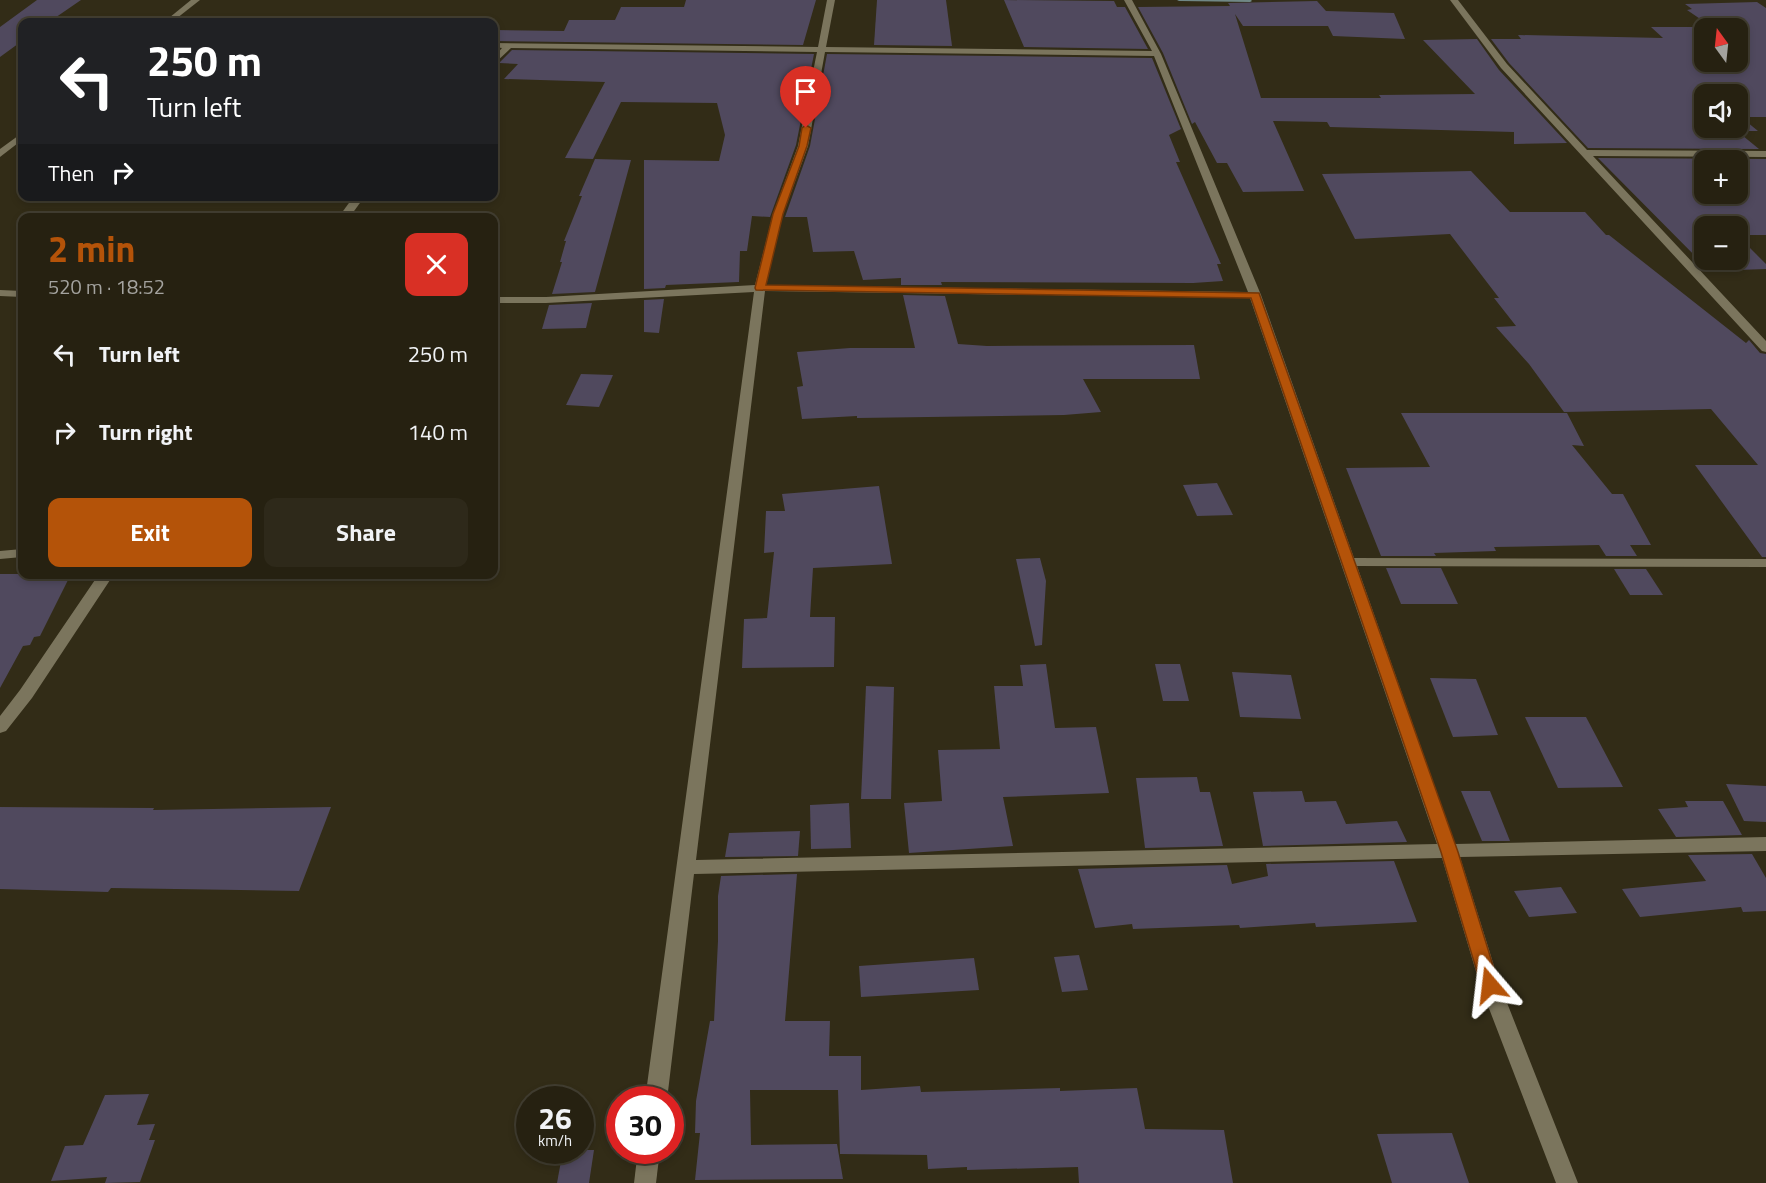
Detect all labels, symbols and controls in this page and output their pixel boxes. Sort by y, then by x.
north arrow [1694,18,1748,72]
map controls [1694,18,1748,270]
text: 250 m [147,28,262,92]
icon: left [48,42,126,120]
pin [780,66,831,128]
icon: arrive [789,75,822,108]
button: sound [1694,84,1748,138]
text: Turn left [147,86,241,127]
button: + [1694,150,1748,204]
text: Then [48,156,94,190]
icon: right [106,156,139,189]
button: − [1694,216,1748,270]
text: 2 min [48,221,135,276]
button: close [405,233,468,296]
text: 520 m · 18:52 [48,271,165,302]
text: Turn left [99,337,180,371]
text: 250 m [408,337,468,371]
icon: left [48,338,81,371]
text: Turn right [99,415,193,449]
text: 140 m [408,415,468,449]
icon: right [48,416,81,449]
button: Exit [48,498,252,567]
button: Share [264,498,468,567]
position arrow [1458,953,1522,1017]
speed limit sign: 30 [606,1086,684,1164]
text: 26 [538,1095,572,1141]
text: km/h [538,1129,572,1152]

